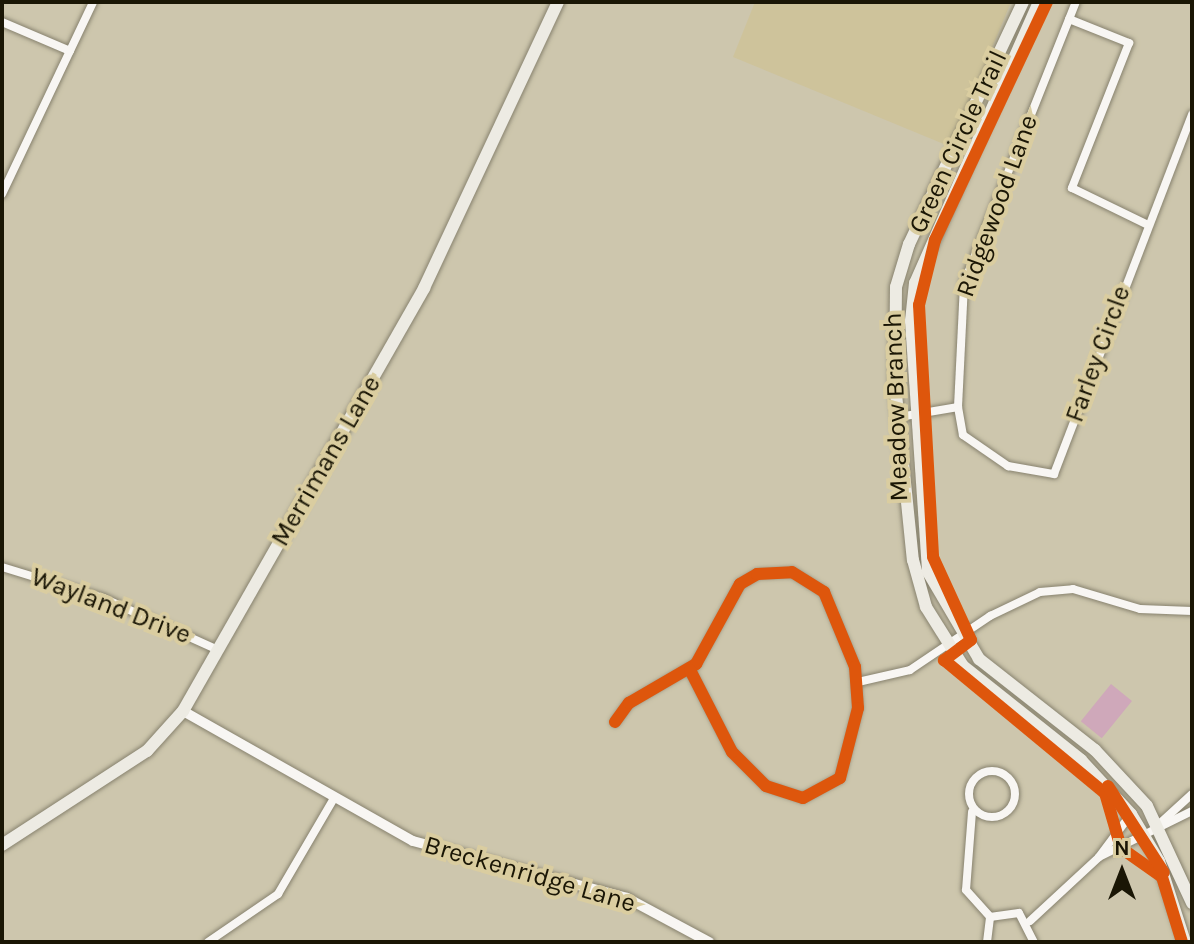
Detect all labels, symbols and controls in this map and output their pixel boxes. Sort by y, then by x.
street label: Green Circle Trail [902,46,1014,238]
street label: Ridgewood Lane [950,111,1044,301]
street label: Farley Circle [1059,282,1137,426]
street label: Meadow Branch [877,312,915,502]
street label: Merrimans Lane [265,370,387,552]
street label: Wayland Drive [27,561,195,651]
street label: Breckenridge Lane [421,829,639,919]
north arrow [1082,832,1162,912]
text: N [1114,835,1130,861]

